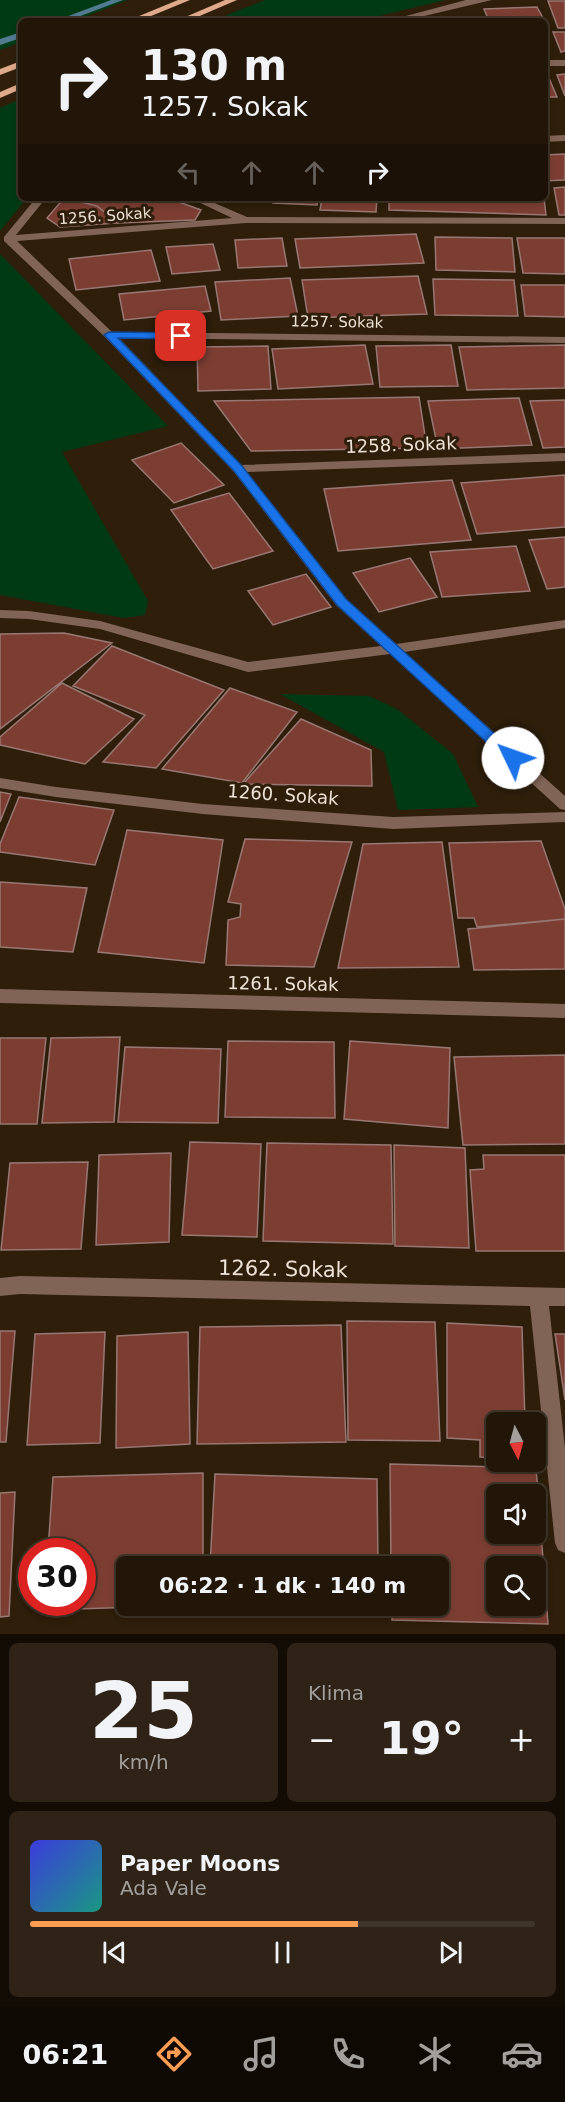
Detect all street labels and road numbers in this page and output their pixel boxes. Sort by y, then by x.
street label: 1256. Sokak [58,204,152,228]
street label: 1257. Sokak [290,312,384,332]
street label: 1258. Sokak [345,432,458,457]
street label: 1260. Sokak [227,780,340,809]
street label: 1261. Sokak [227,972,339,995]
street label: 1262. Sokak [218,1256,349,1282]

